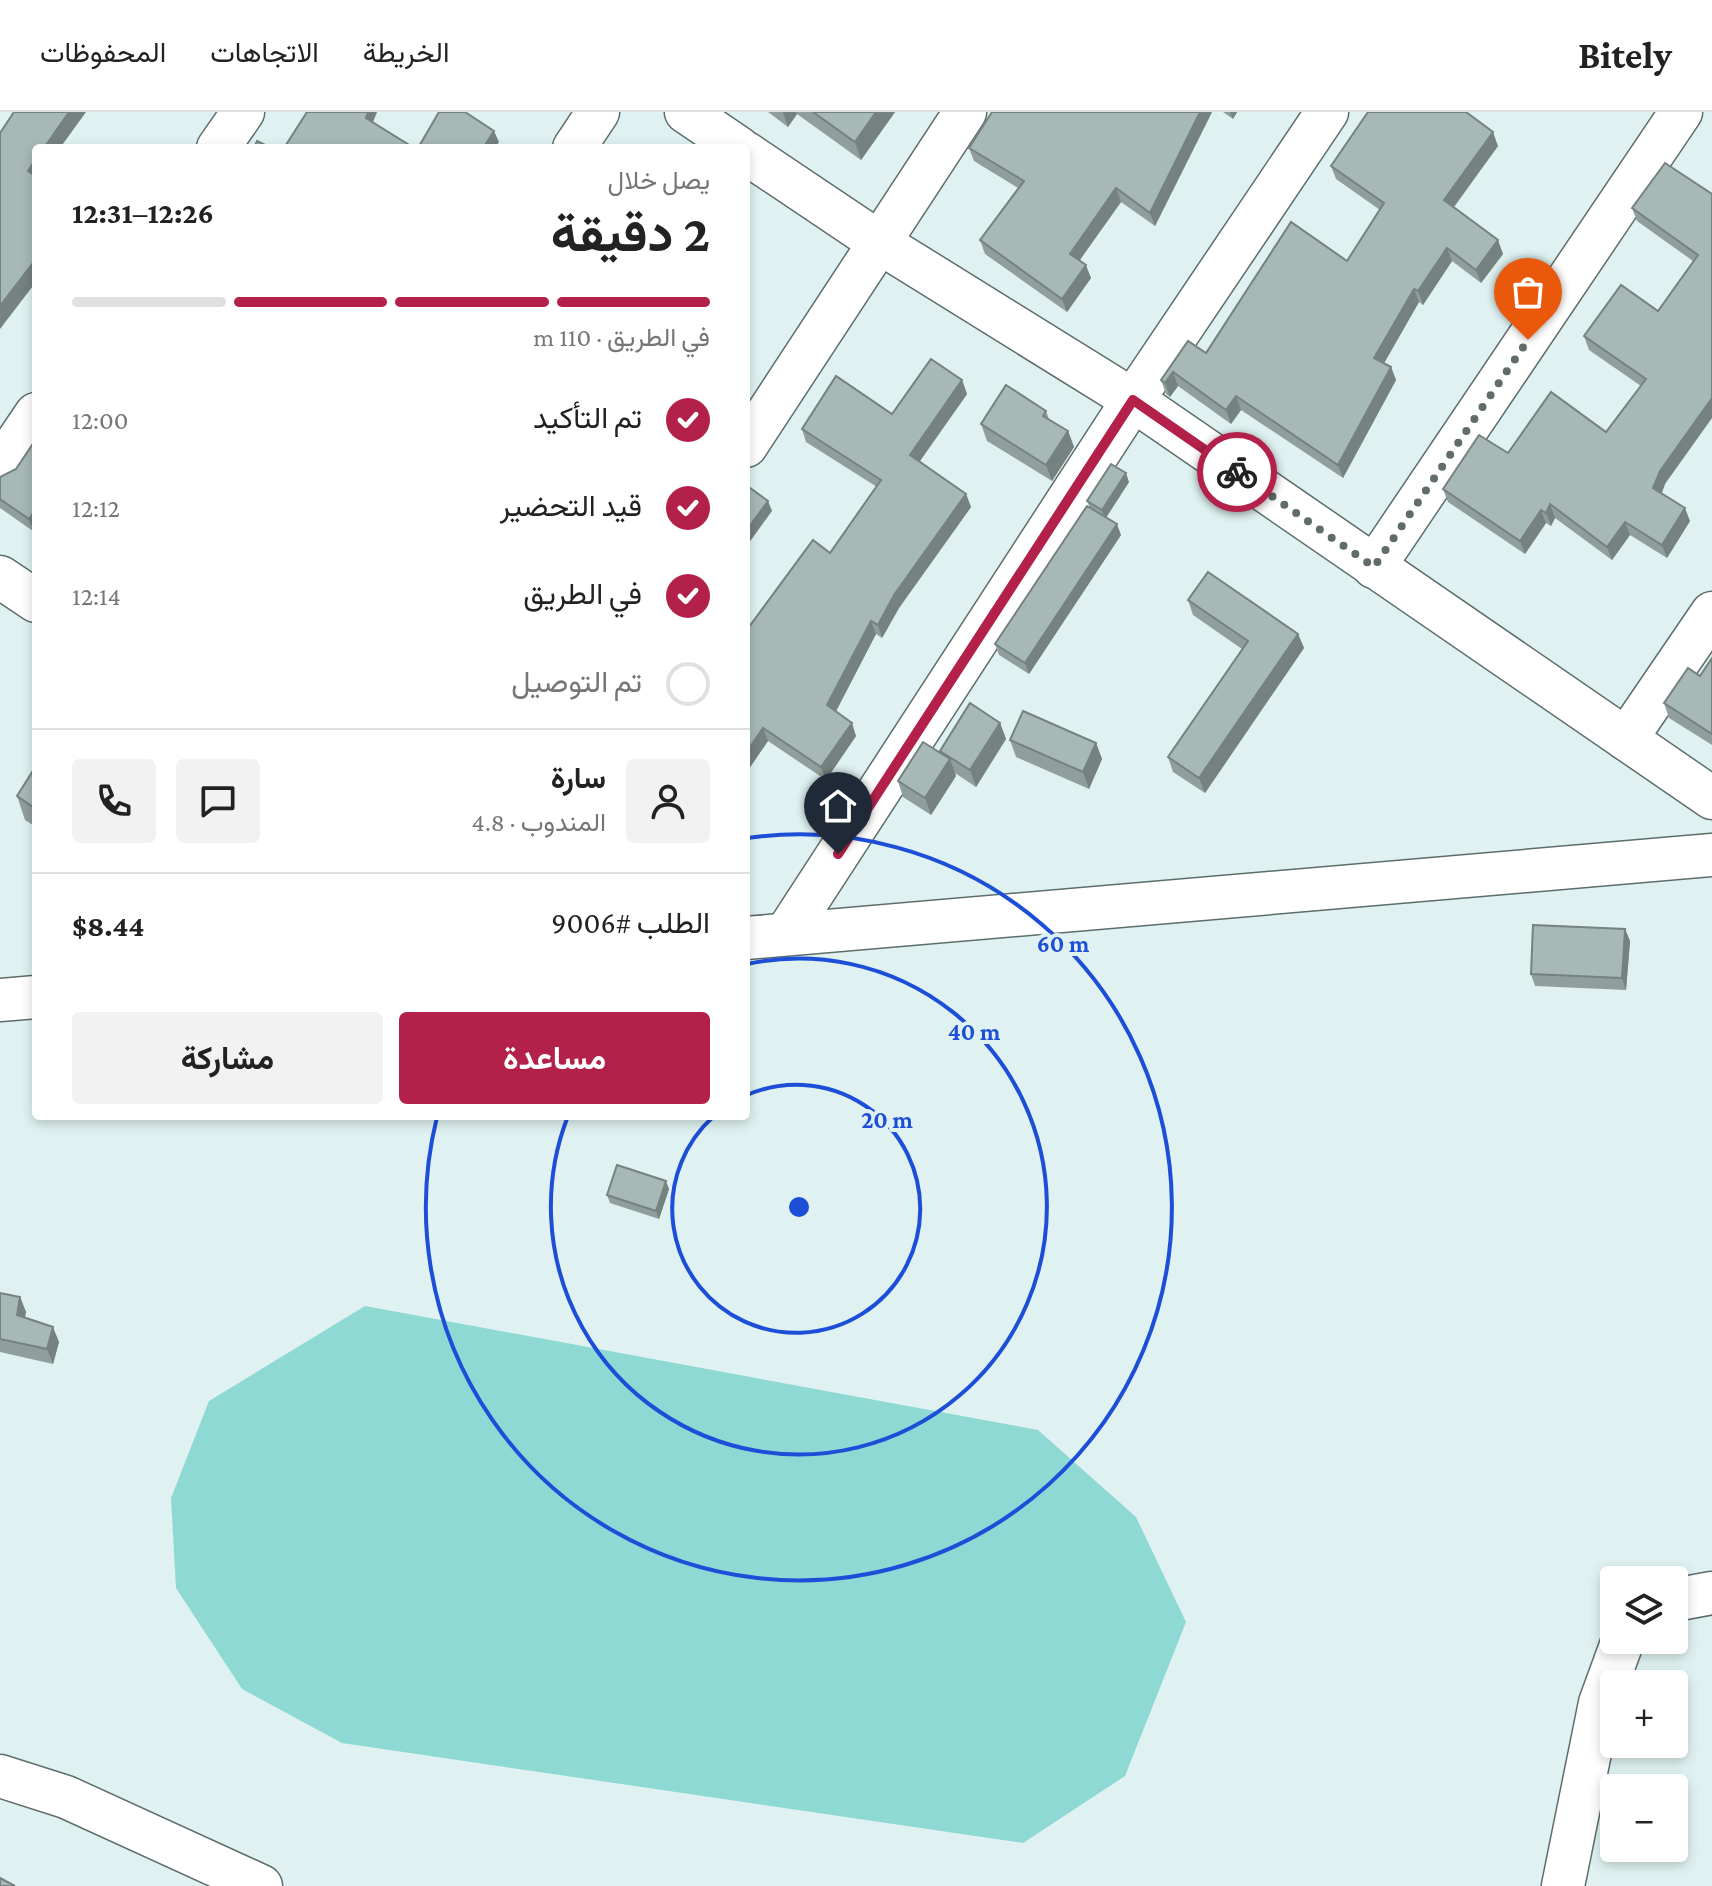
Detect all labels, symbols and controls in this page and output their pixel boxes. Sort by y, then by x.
text: Bitely [1578,34,1672,76]
text: المحفوظات [40,37,166,68]
text: الاتجاهات [210,37,319,68]
text: الخريطة [363,37,449,68]
text: يصل خلال [608,166,710,195]
text: 12:26–12:31 [72,196,214,229]
text: 2 دقيقة [551,204,710,262]
pin [1494,258,1562,340]
icon: bag [1506,270,1550,314]
text: في الطريق · 110 m [533,323,710,352]
icon: check [666,398,710,442]
text: تم التأكيد [533,401,642,434]
text: 12:00 [72,406,128,435]
courier [1197,432,1277,512]
icon: bike [1215,450,1259,494]
icon: check [666,486,710,530]
text: قيد التحضير [500,489,642,522]
text: 12:12 [72,494,120,523]
icon: check [666,574,710,618]
text: في الطريق [523,577,642,610]
text: 12:14 [72,582,121,611]
text: تم التوصيل [511,665,642,698]
button: phone [72,759,156,843]
button: chat [176,759,260,843]
button: person [626,759,710,843]
text: سارة [551,761,606,794]
pin [804,772,872,854]
icon: home [816,784,860,828]
text: المندوب · 4.8 [472,808,606,837]
text: الطلب #9006 [551,906,710,939]
text: $8.44 [72,909,145,942]
text: 60 m [1037,930,1090,957]
button: مشاركة [72,1012,383,1104]
button: مساعدة [399,1012,710,1104]
text: 40 m [948,1018,1001,1045]
text: 20 m [861,1106,914,1133]
centre of rings [785,1193,813,1221]
map controls [1600,1566,1688,1862]
button: layers [1600,1566,1688,1654]
button: + [1600,1670,1688,1758]
button: − [1600,1774,1688,1862]

